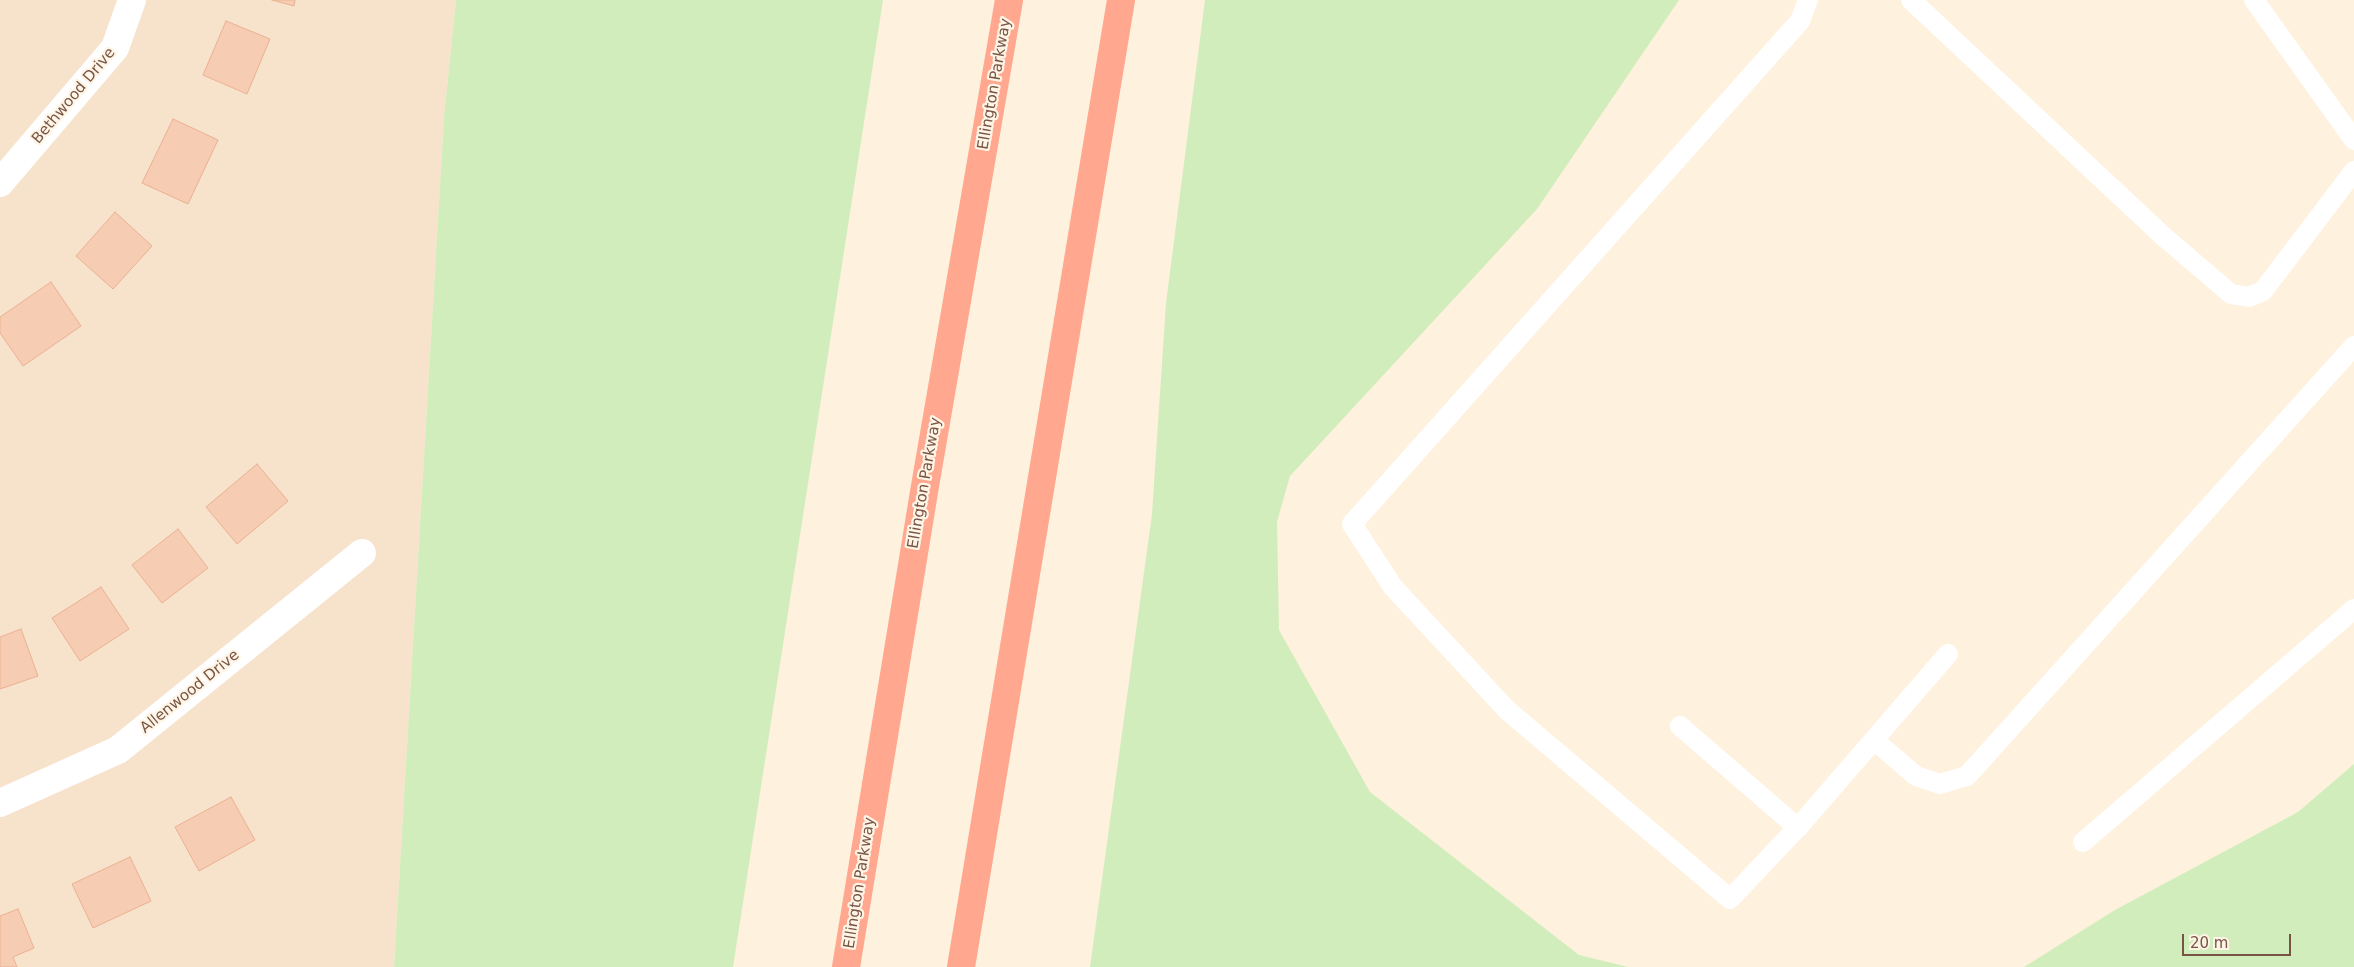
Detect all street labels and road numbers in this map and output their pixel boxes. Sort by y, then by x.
street label: Ellington Parkway [975,17,1015,151]
street label: Bethwood Drive [29,44,119,148]
street label: Ellington Parkway [905,416,945,550]
street label: Allenwood Drive [137,647,243,737]
street label: Ellington Parkway [841,816,879,950]

